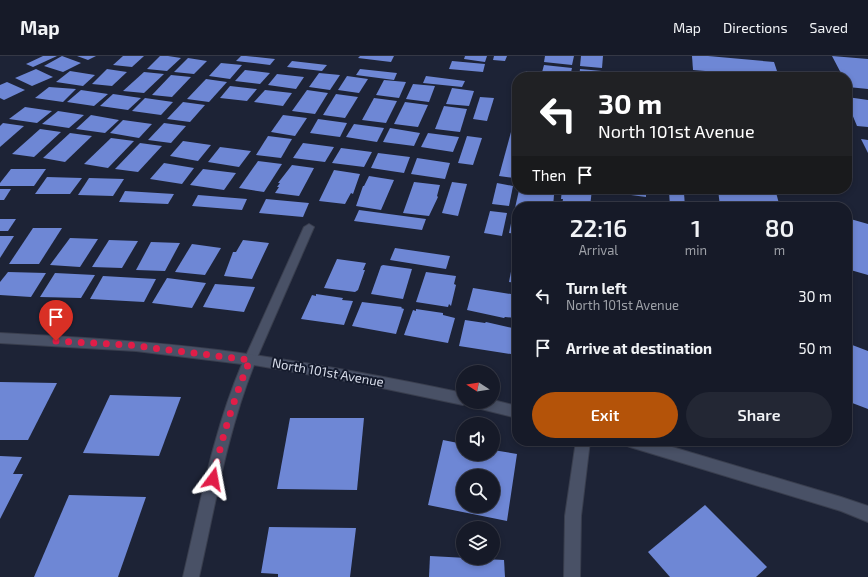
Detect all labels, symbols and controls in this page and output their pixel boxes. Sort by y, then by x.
text: Map [20,16,60,39]
text: Map [673,19,701,36]
text: Directions [723,19,788,36]
text: Saved [810,19,848,36]
text: 30 m [598,86,662,120]
icon: left [532,88,584,140]
text: North 101st Avenue [598,120,755,142]
icon: arrive [574,164,596,186]
text: Then [532,166,566,184]
text: 22:16 [570,213,627,242]
text: 1 [691,213,701,242]
text: 80 [765,213,794,242]
text: Arrival [579,242,618,258]
text: min [685,242,707,258]
text: m [774,242,785,258]
text: Turn left [566,279,627,297]
icon: left [532,285,554,307]
text: 30 m [798,287,832,305]
text: North 101st Avenue [566,297,679,313]
pin [39,300,73,341]
icon: arrive [45,306,67,328]
icon: arrive [532,337,554,359]
text: Arrive at destination [566,339,712,357]
text: 50 m [798,339,832,357]
street label: North 101st Avenue [271,354,385,390]
north arrow [456,365,500,409]
map controls [456,365,500,565]
button: Exit [532,392,678,438]
button: Share [686,392,832,438]
button: sound [456,417,500,461]
position arrow [192,458,234,500]
button: search [456,469,500,513]
button: layers [456,521,500,565]

